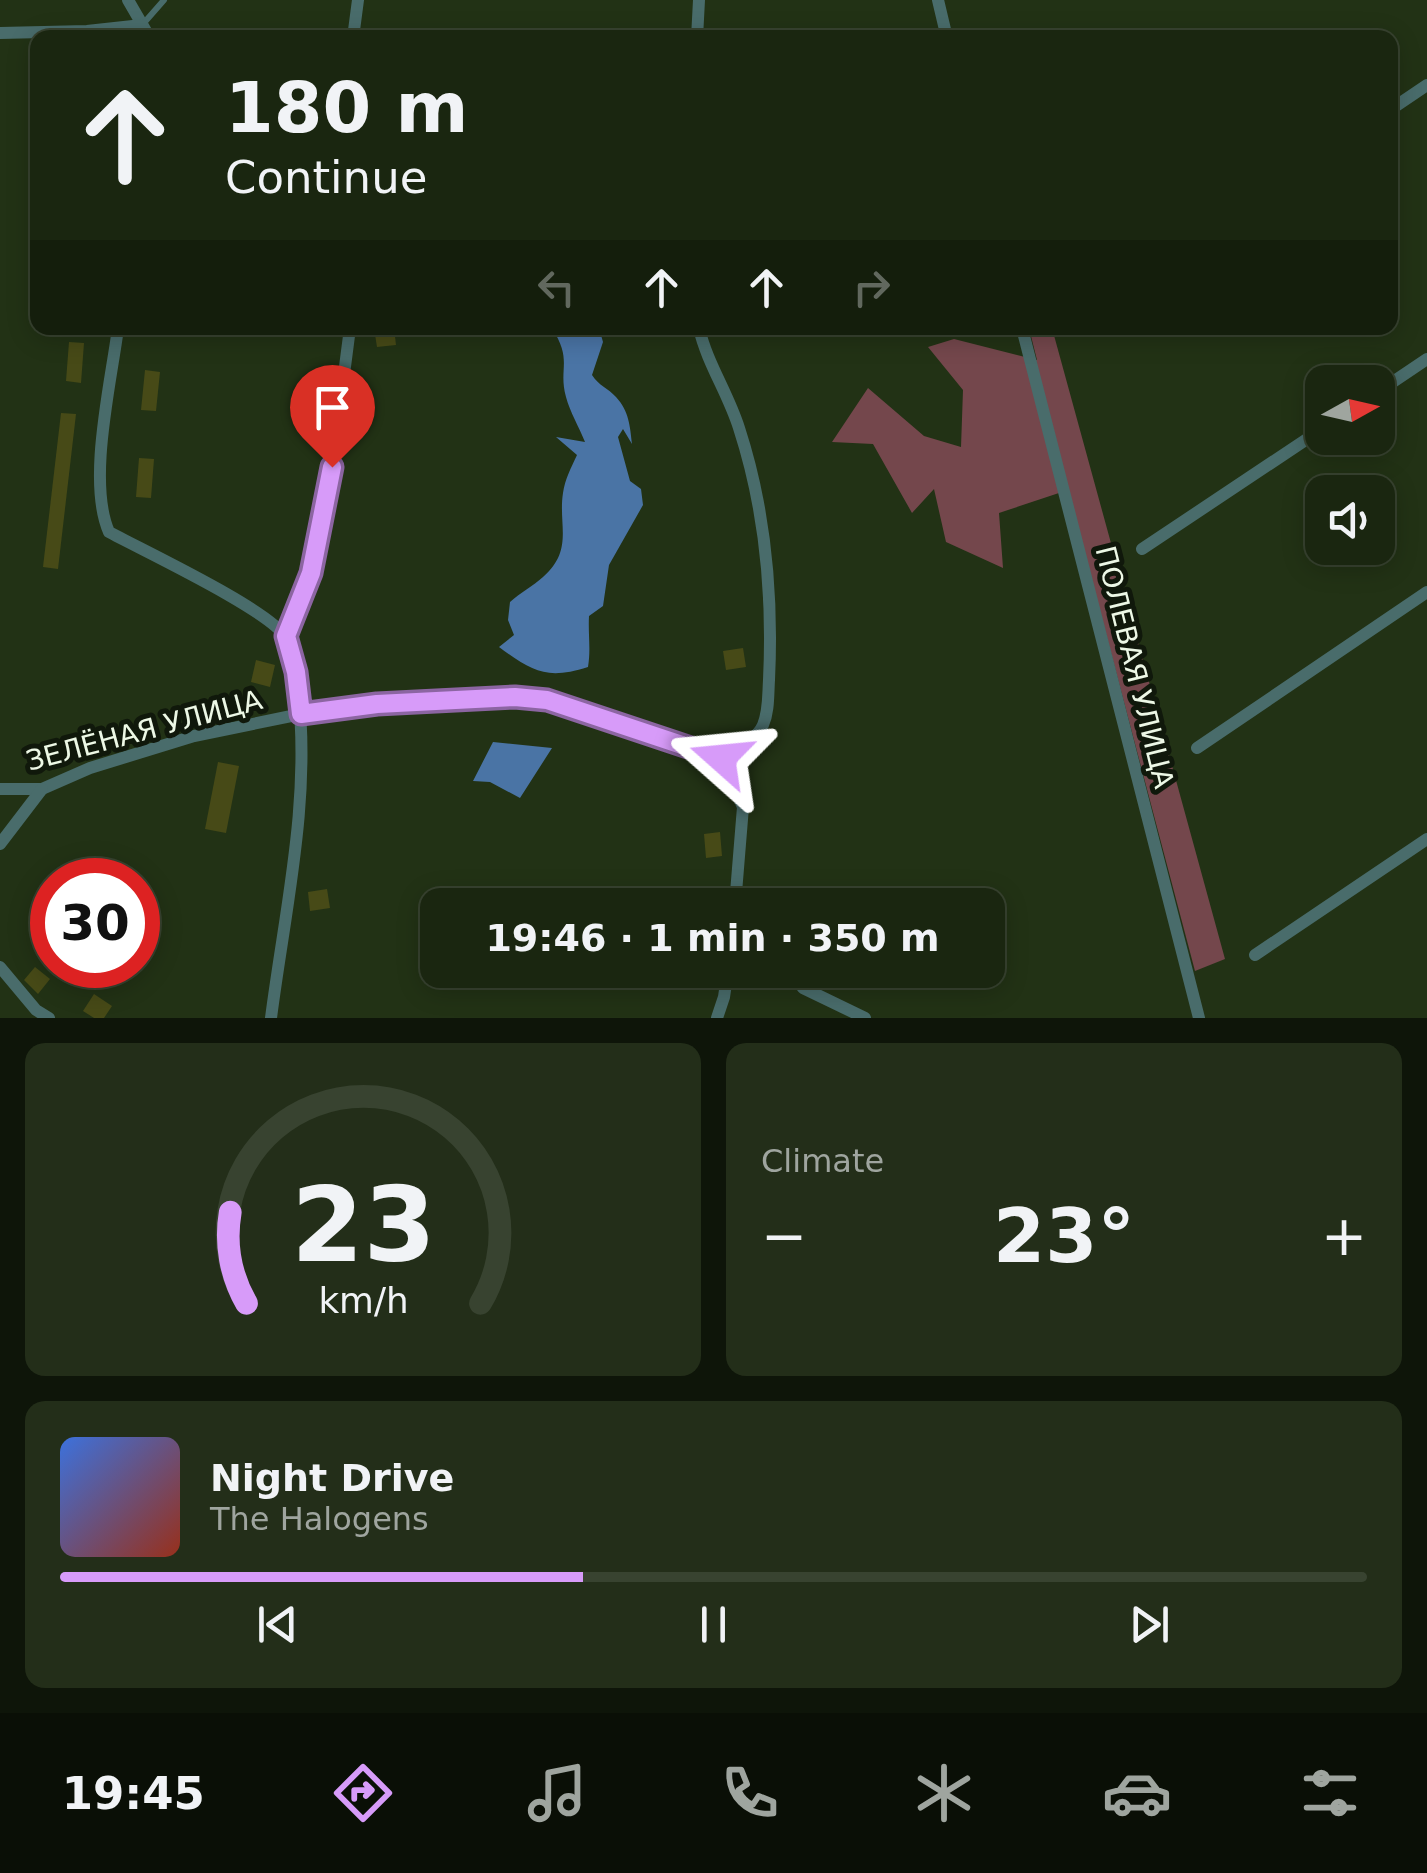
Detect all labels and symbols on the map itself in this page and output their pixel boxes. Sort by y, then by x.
pin [290,365,375,468]
north arrow [1305,365,1395,455]
street label: ПОЛЕВАЯ УЛИЦА [1088,543,1181,792]
street label: ЗЕЛЁНАЯ УЛИЦА [23,683,266,778]
position arrow [669,706,773,810]
speed limit sign: 30 [30,858,160,988]

